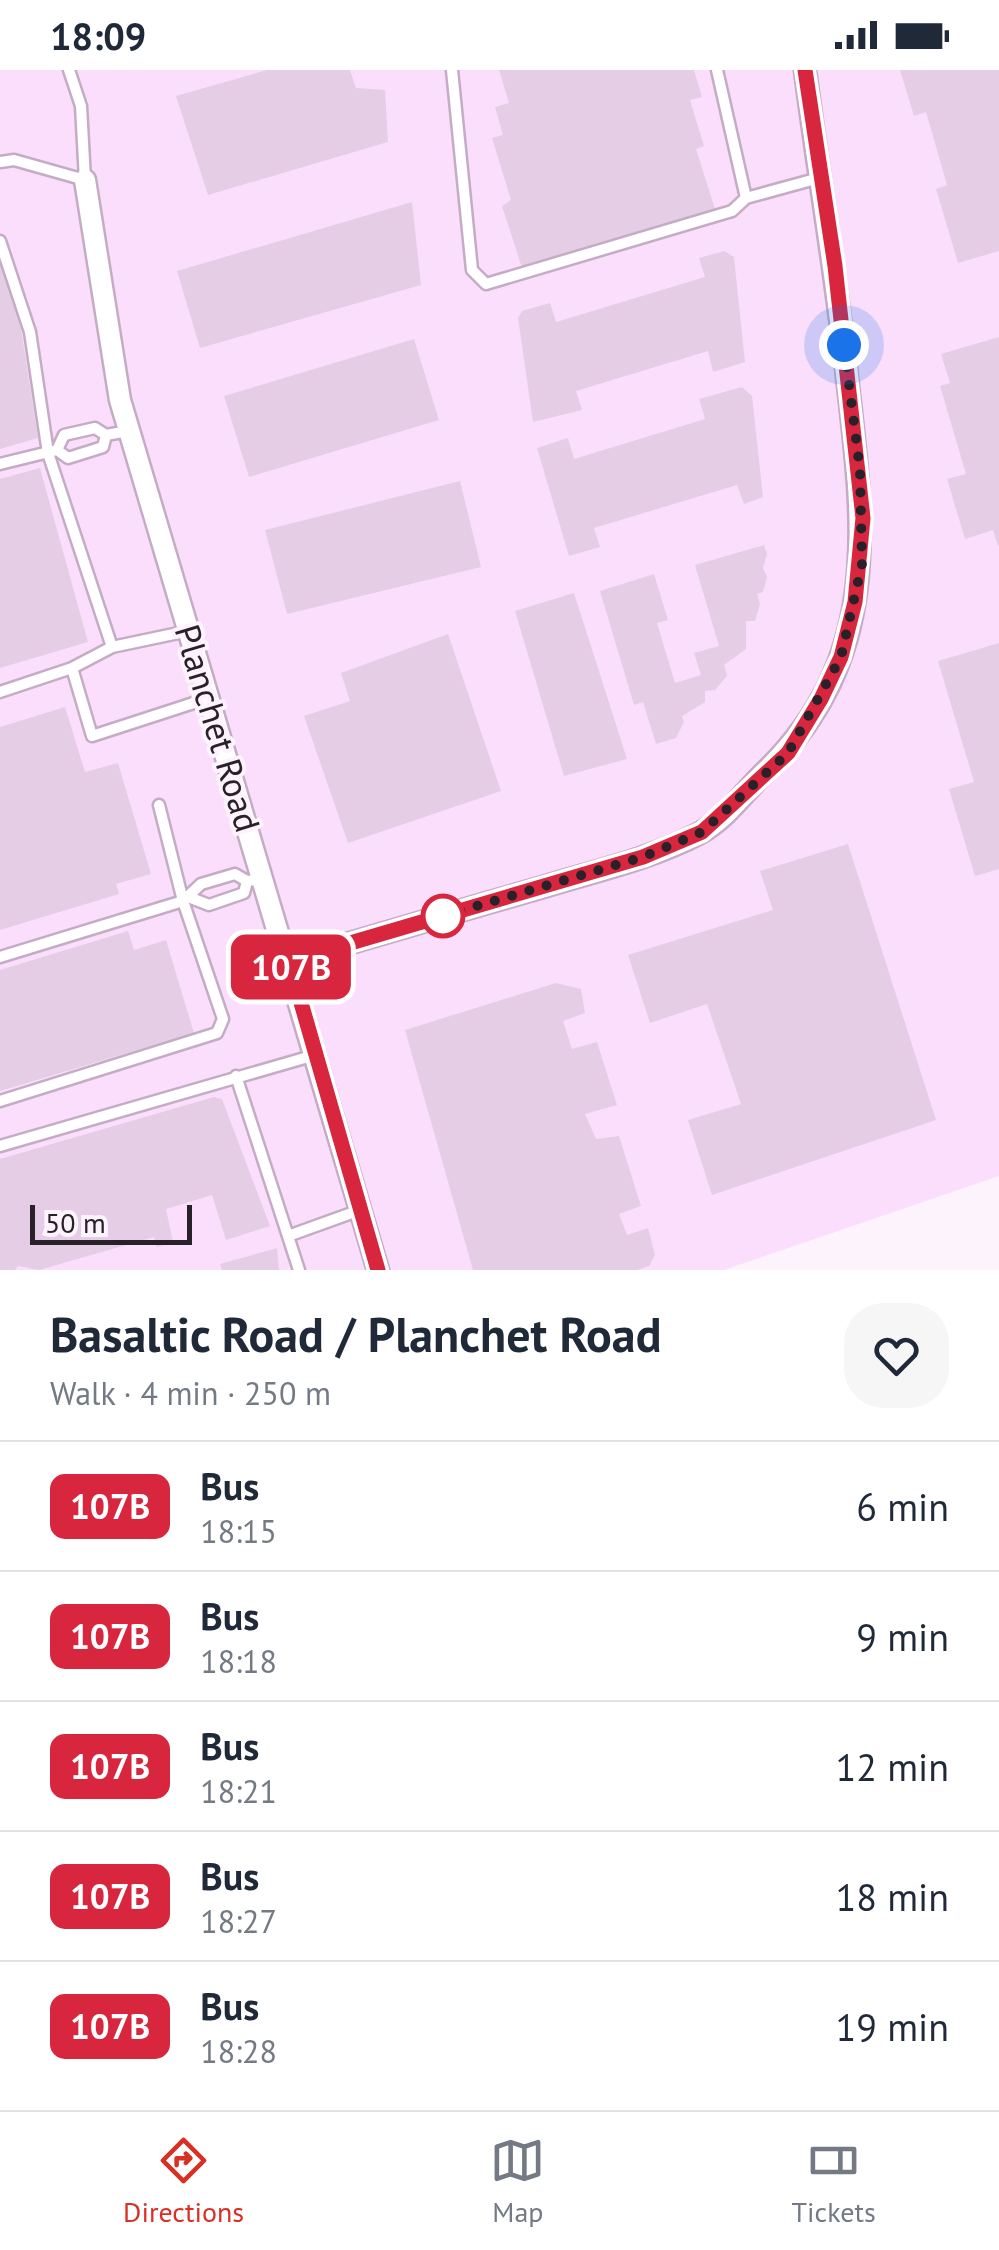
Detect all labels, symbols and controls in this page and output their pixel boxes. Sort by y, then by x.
text: 18:09 [50,11,146,60]
your location [819,320,869,370]
street label: Planchet Road [165,619,271,837]
unlabelled marker [422,895,464,937]
line badge: 107B [221,934,361,1000]
text: 107B [251,944,331,990]
scale bar [30,1200,192,1244]
text: 50 m [45,1204,106,1241]
text: Basaltic Road / Planchet Road [50,1303,662,1365]
button: heart [844,1303,949,1408]
text: Walk · 4 min · 250 m [50,1372,331,1414]
text: Bus [200,1461,259,1510]
text: 6 min [856,1482,949,1531]
text: 107B [70,1483,150,1529]
text: 18:15 [200,1510,277,1552]
text: Bus [200,1591,259,1640]
text: 9 min [856,1612,949,1661]
text: 107B [70,1613,150,1659]
text: 18:18 [200,1640,277,1682]
text: Bus [200,1721,259,1770]
text: 12 min [836,1742,949,1791]
text: 107B [70,1743,150,1789]
text: 18:21 [200,1770,277,1812]
text: Bus [200,1851,259,1900]
text: 18 min [836,1872,949,1921]
text: 107B [70,1873,150,1919]
text: 18:27 [200,1900,277,1942]
text: Bus [200,1981,259,2030]
text: 19 min [836,2002,949,2051]
text: 107B [70,2003,150,2049]
text: 18:28 [200,2030,277,2072]
tab: Directions [123,2133,244,2230]
tab: Map [490,2133,545,2230]
tab: Tickets [792,2133,876,2230]

